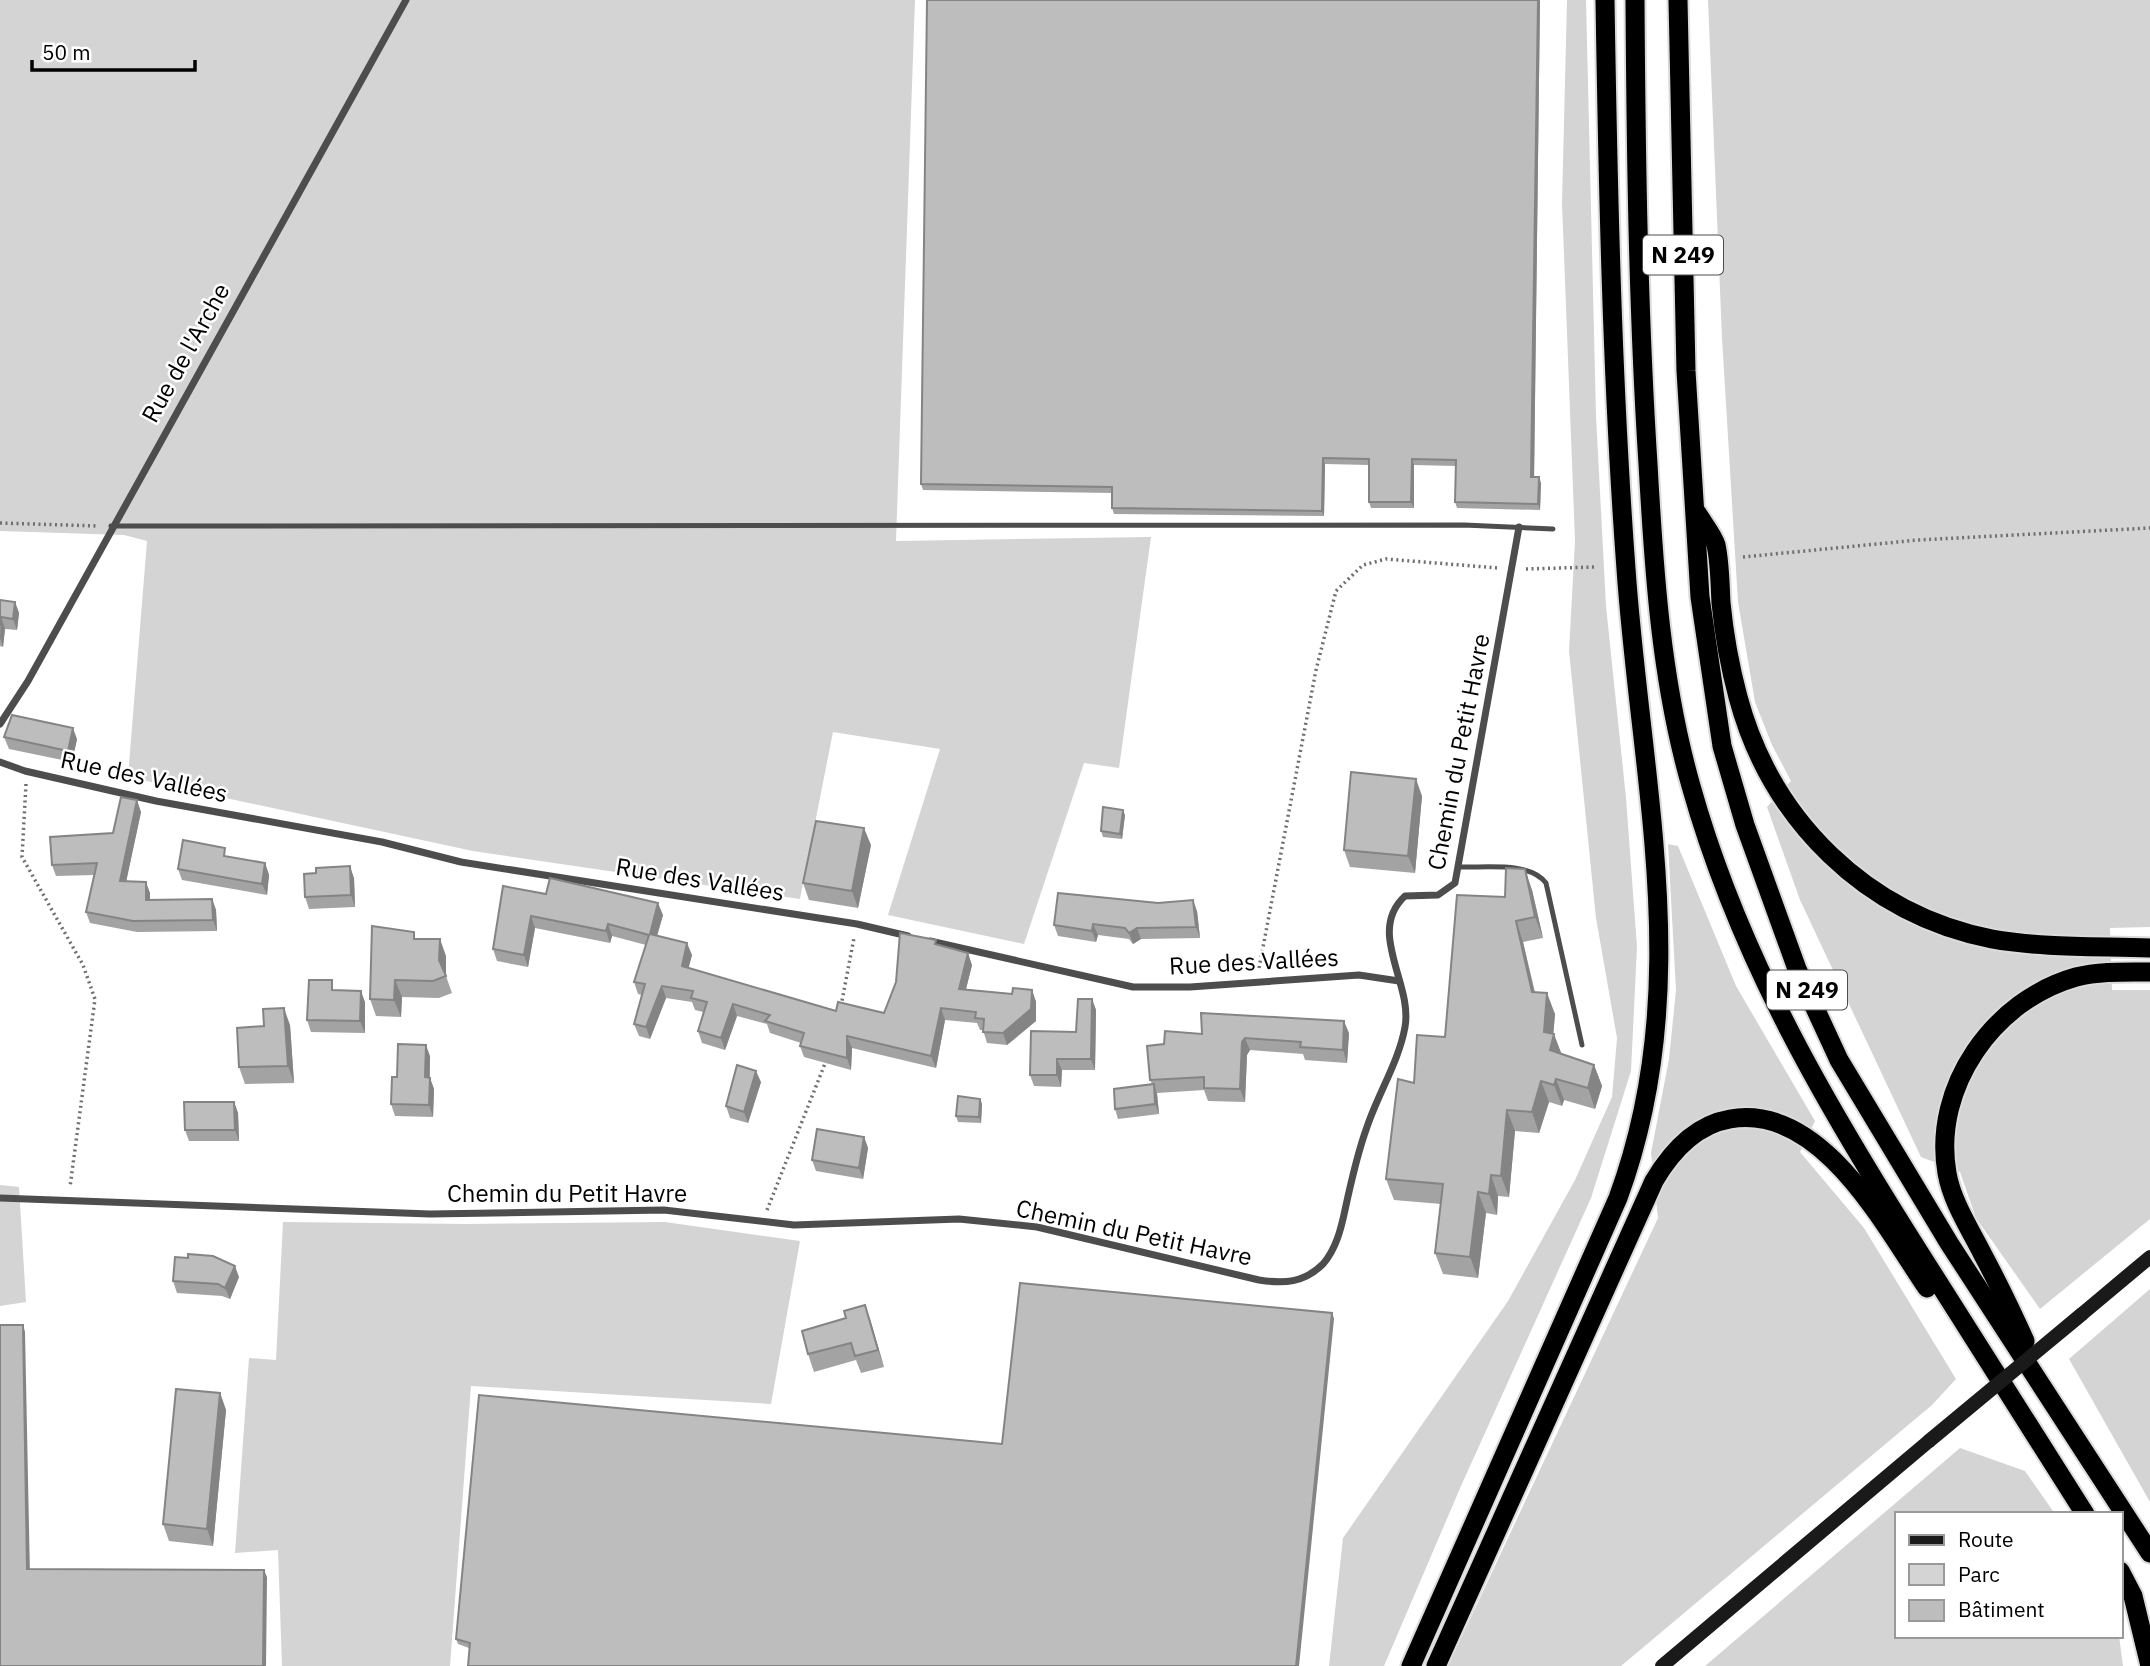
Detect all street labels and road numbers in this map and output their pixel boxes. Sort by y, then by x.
road number: N 249 [1643,236,1723,274]
street label: Rue de l'Arche [134,277,237,428]
street label: Chemin du Petit Havre [1419,631,1497,873]
street label: Rue des Vallées [58,743,231,809]
street label: Rue des Vallées [614,850,787,908]
street label: Rue des Vallées [1168,941,1340,981]
road number: N 249 [1767,970,1847,1009]
street label: Chemin du Petit Havre [447,1177,687,1209]
street label: Chemin du Petit Havre [1013,1191,1255,1273]

